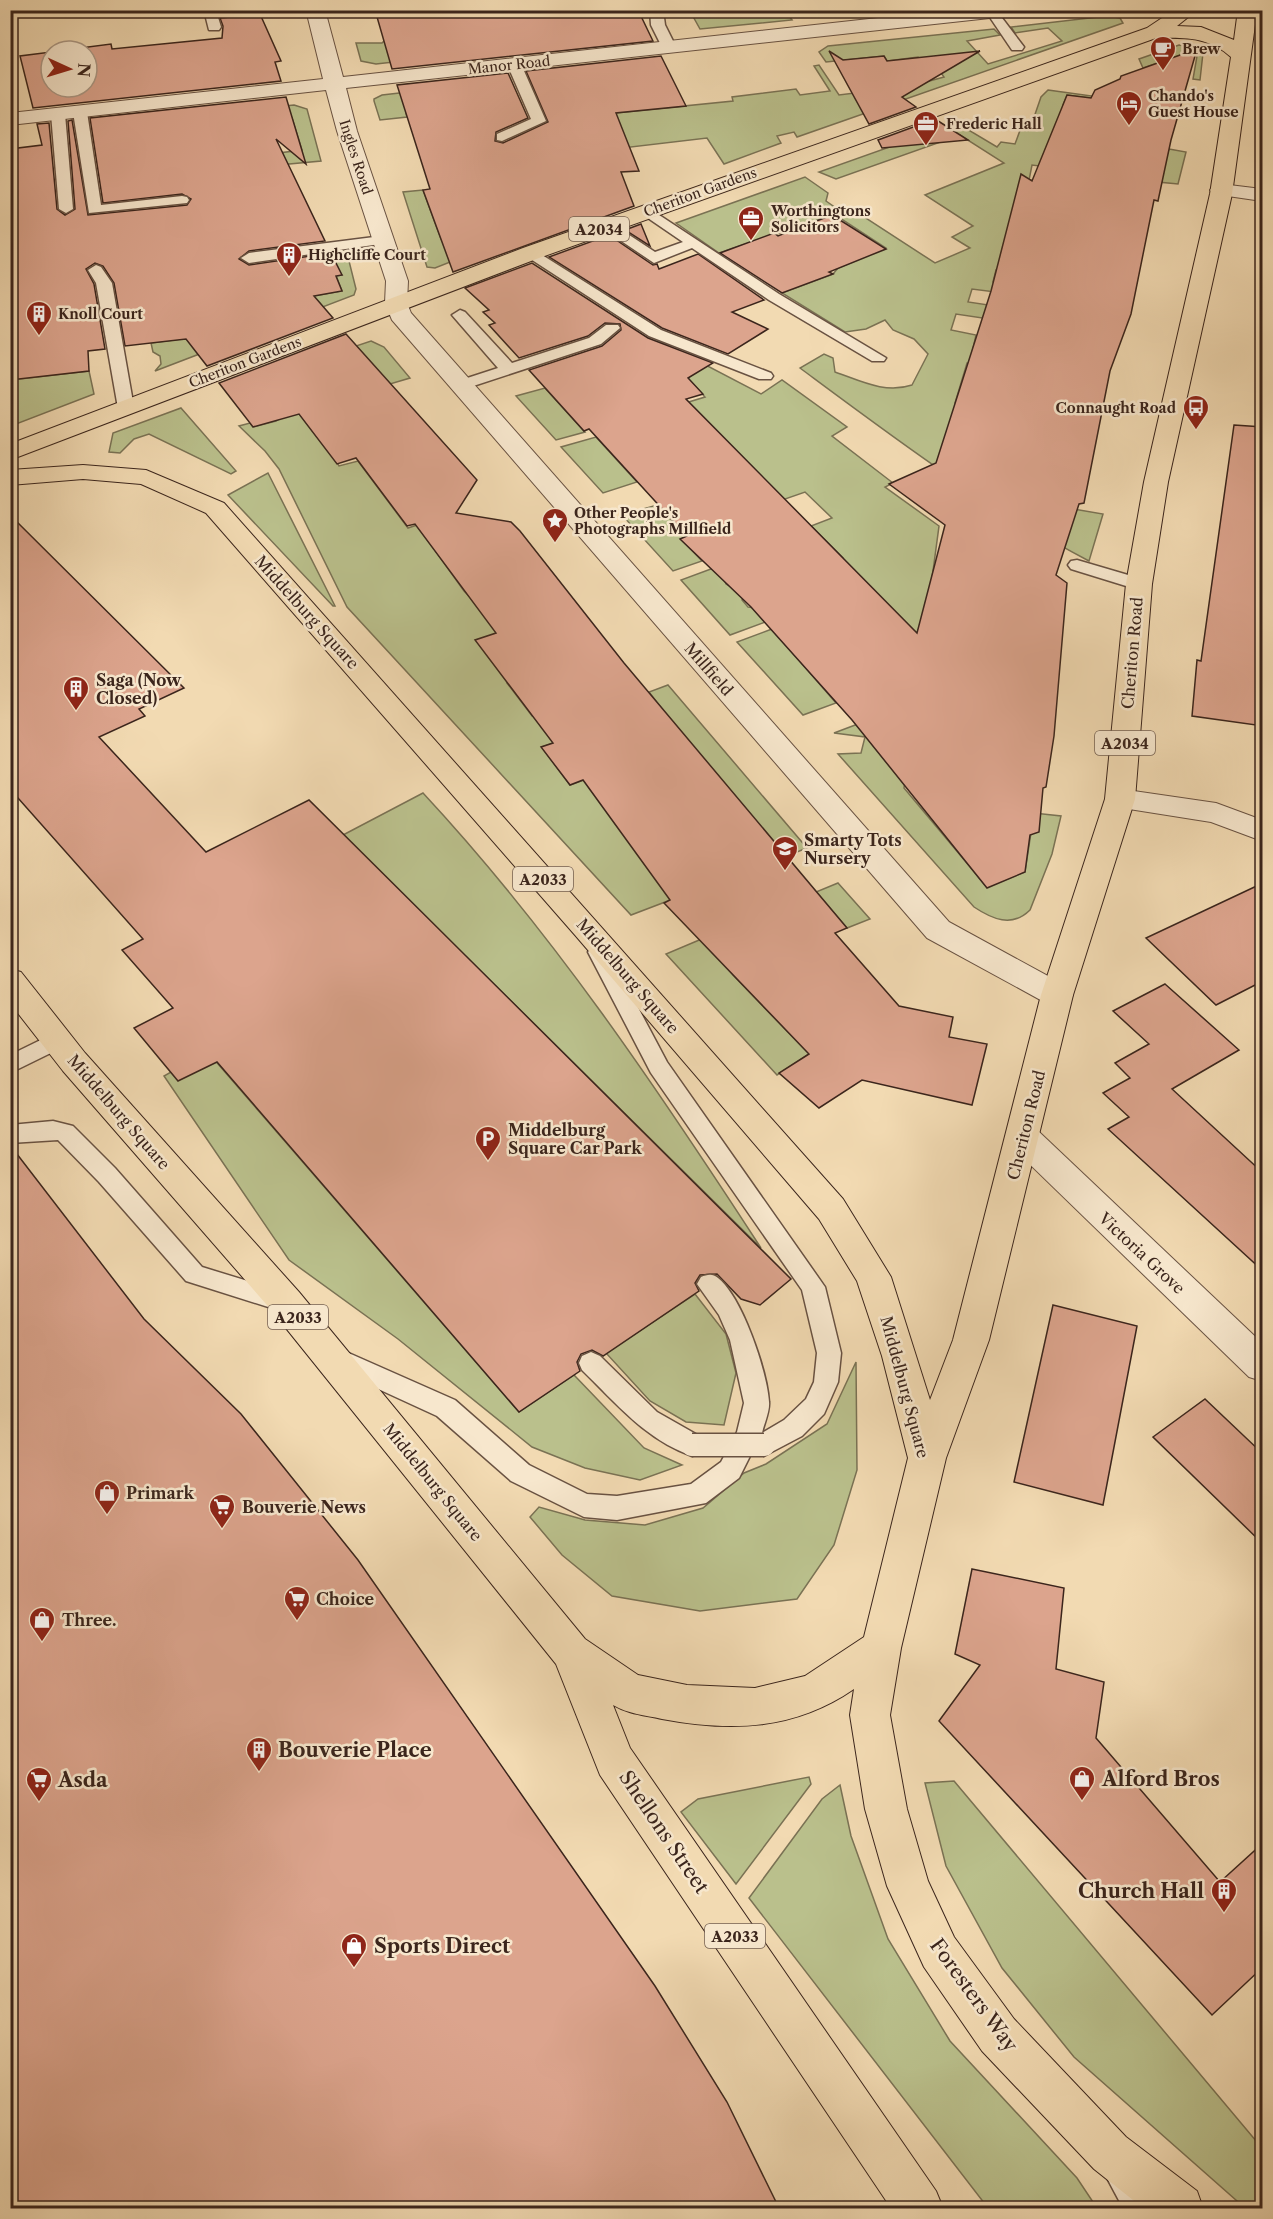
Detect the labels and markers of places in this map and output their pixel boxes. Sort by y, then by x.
cafe icon: Brew [1148,34,1178,72]
place label: Brew [1182,40,1221,58]
place label: Chando's Guest House [1148,87,1239,121]
hotel icon: Chando's Guest House [1114,89,1144,127]
office icon: Frederic Hall [911,109,941,147]
place label: Frederic Hall [946,115,1042,133]
place label: Worthingtons Solicitors [770,202,871,236]
office icon: Worthingtons Solicitors [736,204,766,242]
building icon: Highcliffe Court [274,240,304,278]
place label: Highcliffe Court [308,246,426,264]
building icon: Knoll Court [24,299,54,337]
place label: Knoll Court [58,305,143,323]
bus stop icon: Connaught Road [1181,393,1211,431]
place label: Connaught Road [1055,399,1177,417]
place label: Other People's Photographs Millfield [574,504,732,538]
place icon: Other People's Photographs Millfield [540,506,570,544]
place label: Saga (Now Closed) [96,670,182,708]
building icon: Saga (Now Closed) [61,674,91,712]
place label: Smarty Tots Nursery [804,830,902,868]
school or university icon: Smarty Tots Nursery [770,834,800,872]
place label: Middelburg Square Car Park [508,1120,642,1158]
parking icon: Middelburg Square Car Park [473,1124,503,1162]
shop icon: Primark [92,1478,122,1516]
place label: Primark [126,1483,195,1503]
supermarket icon: Bouverie News [207,1492,237,1530]
place label: Bouverie News [242,1497,366,1517]
supermarket icon: Choice [282,1584,312,1622]
place label: Choice [316,1589,375,1609]
shop icon: Three. [27,1605,57,1643]
place label: Three. [62,1610,116,1630]
building icon: Bouverie Place [244,1735,274,1773]
place label: Bouverie Place [278,1738,432,1762]
shop icon: Alford Bros [1067,1764,1097,1802]
supermarket icon: Asda [24,1765,54,1803]
place label: Alford Bros [1101,1767,1220,1791]
place label: Asda [57,1768,108,1792]
building icon: Church Hall [1209,1876,1239,1914]
place label: Church Hall [1078,1879,1204,1903]
shop icon: Sports Direct [339,1931,369,1969]
place label: Sports Direct [374,1934,510,1958]

